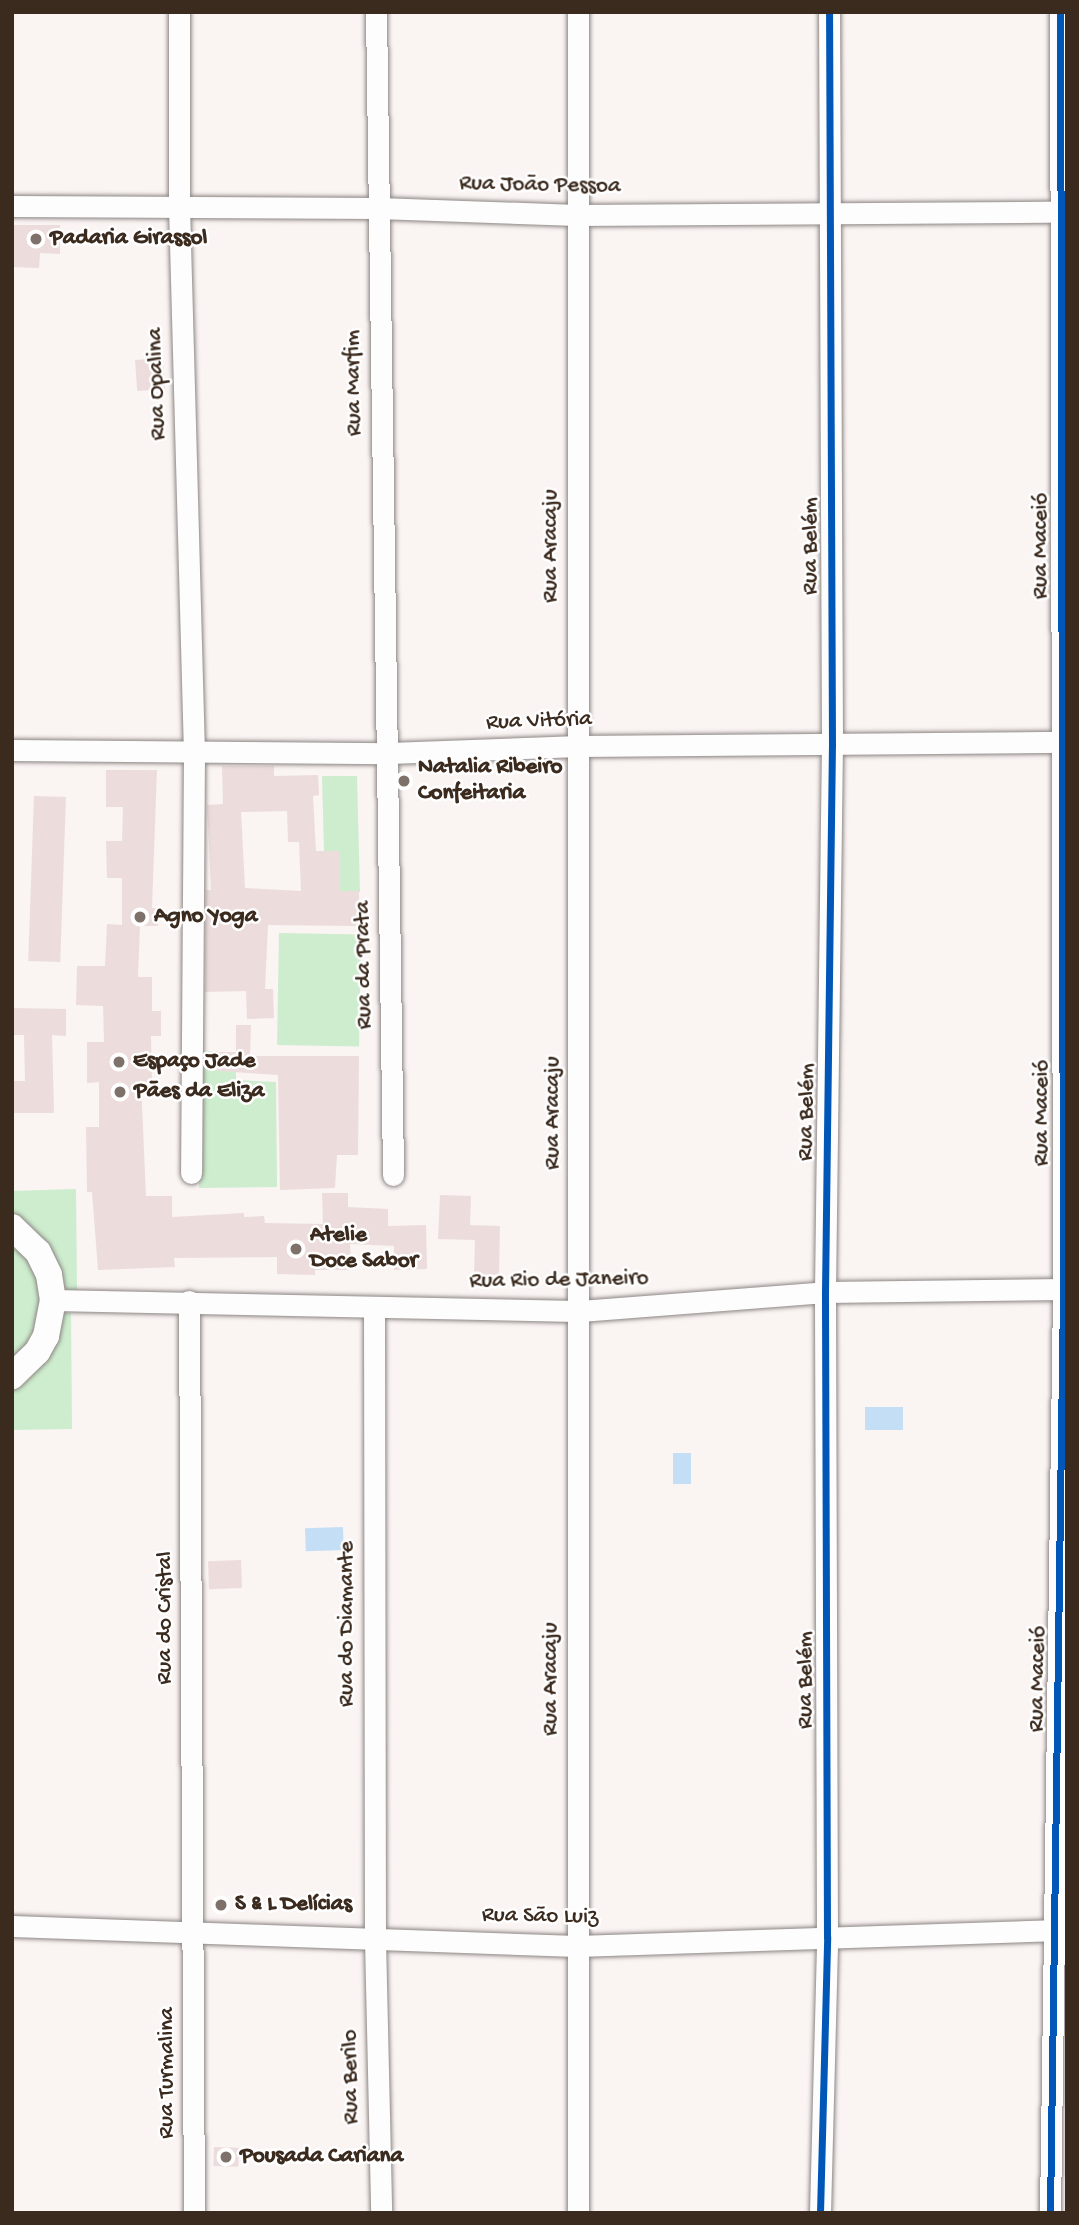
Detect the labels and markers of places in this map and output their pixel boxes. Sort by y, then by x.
place label: Padaria Girassol [50,225,207,253]
marker: Padaria Girassol [28,231,44,247]
place label: Natalia Ribeiro Confeitaria [418,754,562,808]
marker: Natalia Ribeiro Confeitaria [396,773,412,789]
place label: Agno Yoga [154,903,257,931]
marker: Agno Yoga [132,909,148,925]
place label: Espaço Jade [133,1048,255,1076]
marker: Espaço Jade [111,1054,127,1070]
place label: Pães da Eliza [134,1078,264,1106]
marker: Pães da Eliza [112,1084,128,1100]
place label: Atelie Doce Sabor [310,1222,418,1276]
marker: Atelie Doce Sabor [288,1241,304,1257]
place label: S & L Delícias [235,1891,352,1919]
marker: S & L Delícias [213,1897,229,1913]
place label: Pousada Cariana [240,2143,403,2171]
marker: Pousada Cariana [218,2149,234,2165]

